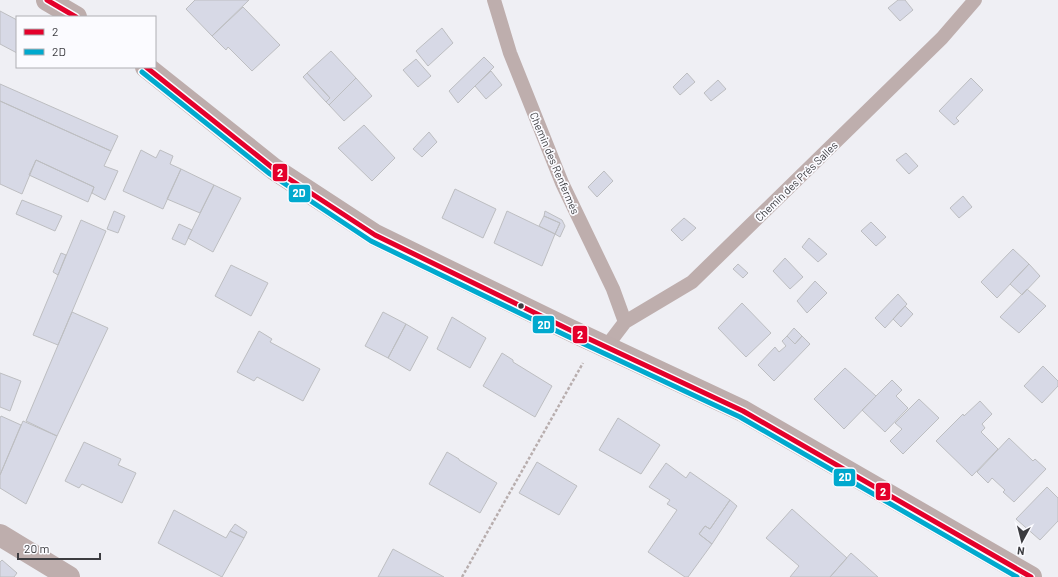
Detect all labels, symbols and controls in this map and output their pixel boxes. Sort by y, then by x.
legend [16,16,156,68]
text: 2 [52,24,58,38]
text: 2D [52,44,66,58]
street label: Chemin des Renfermés [528,110,582,216]
street label: Chemin des Prés Salles [752,138,840,224]
line badge: 2 [272,163,288,182]
text: 2 [277,166,283,179]
line badge: 2D [288,184,311,203]
text: 2D [293,186,306,199]
unlabelled marker [516,301,526,311]
line badge: 2D [532,315,555,334]
text: 2D [538,318,551,331]
line badge: 2 [572,325,588,344]
text: 2 [577,328,583,341]
line badge: 2D [833,468,856,487]
text: 2D [839,470,852,483]
line badge: 2 [875,482,891,501]
text: 2 [880,485,886,498]
north arrow [1002,521,1042,561]
scale bar [18,535,100,561]
text: 20 m [24,541,50,555]
text: N [1016,545,1025,558]

